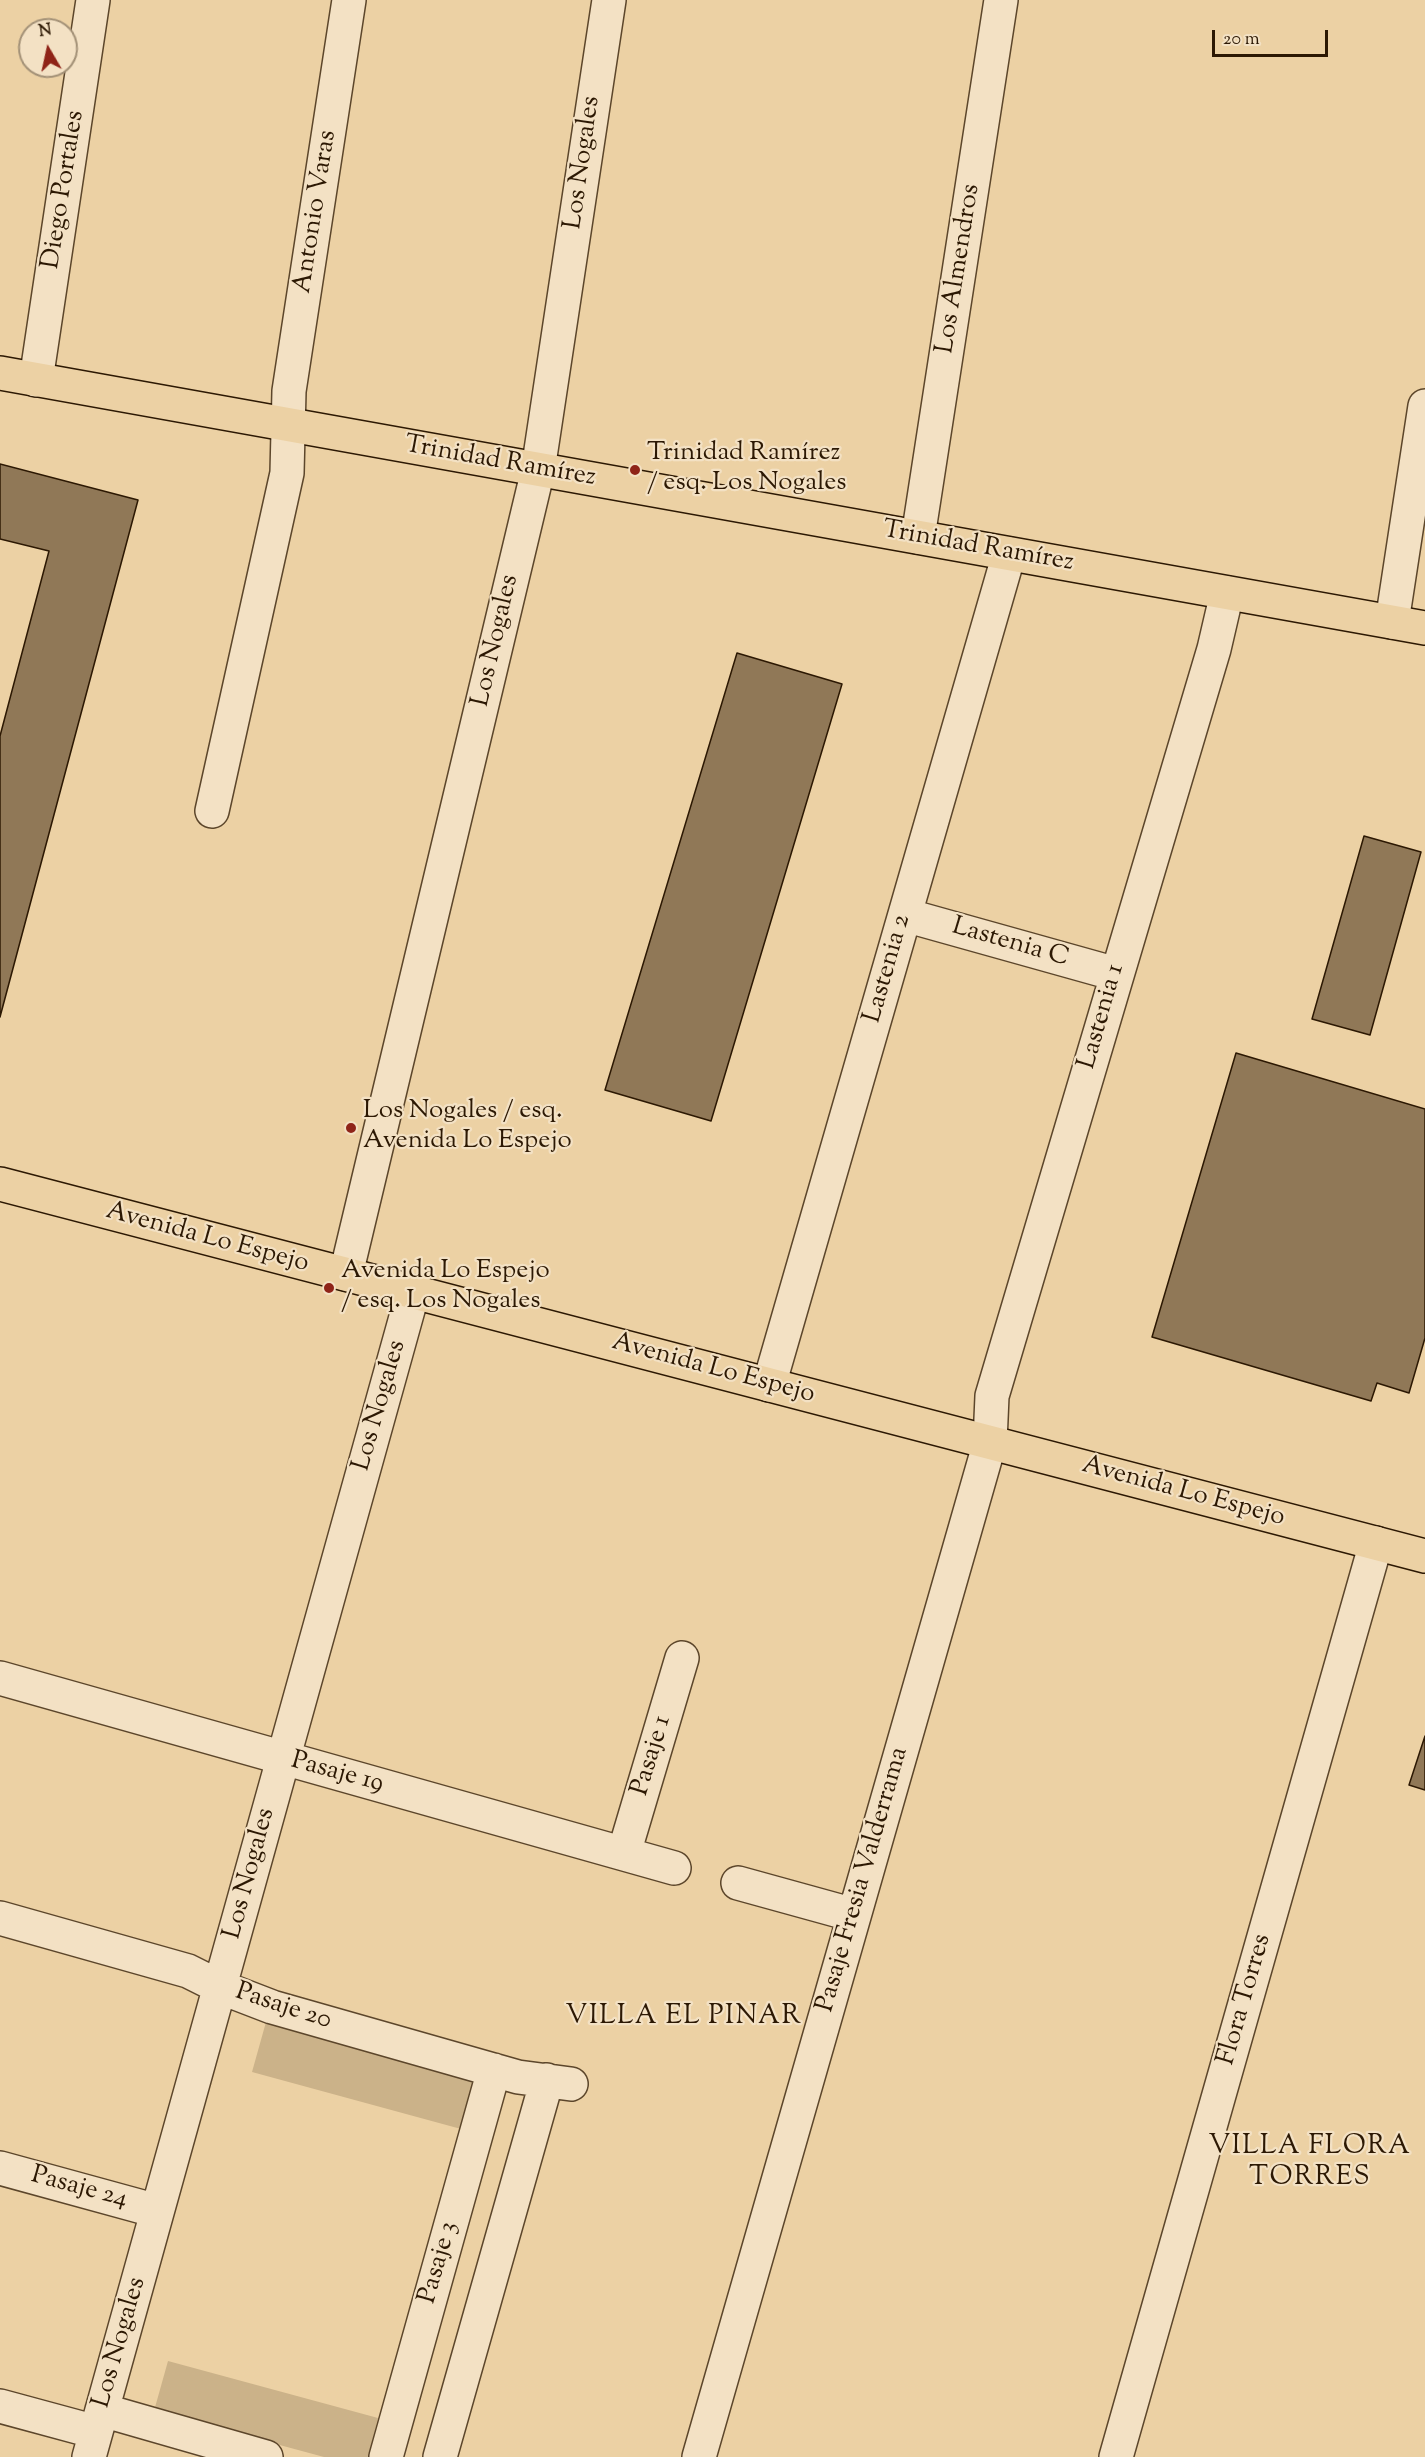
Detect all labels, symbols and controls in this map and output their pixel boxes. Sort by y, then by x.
north arrow [18,18,78,78]
scale bar [1215,18,1330,56]
text: N [37,19,54,44]
text: 20 m [1223,27,1260,53]
street label: Los Nogales [559,94,609,232]
street label: Diego Portales [37,109,93,271]
street label: Antonio Varas [289,128,345,296]
street label: Los Almendros [931,182,989,356]
street label: Trinidad Ramírez [402,431,598,495]
place label: Trinidad Ramírez / esq. Los Nogales [647,439,847,500]
marker: Trinidad Ramírez / esq. Los Nogales [628,463,642,477]
street label: Trinidad Ramírez [880,516,1076,580]
street label: Los Nogales [467,572,527,710]
street label: Lastenia 2 [859,911,919,1027]
street label: Lastenia C [948,912,1072,976]
street label: Lastenia 1 [1073,961,1133,1073]
place label: Los Nogales / esq. Avenida Lo Espejo [363,1097,572,1158]
marker: Los Nogales / esq. Avenida Lo Espejo [344,1121,358,1135]
street label: Avenida Lo Espejo [102,1197,312,1281]
place label: Avenida Lo Espejo / esq. Los Nogales [341,1257,550,1318]
marker: Avenida Lo Espejo / esq. Los Nogales [322,1281,336,1295]
street label: Avenida Lo Espejo [608,1328,818,1412]
street label: Los Nogales [348,1337,414,1475]
street label: Avenida Lo Espejo [1078,1451,1288,1535]
street label: Pasaje 1 [626,1712,680,1800]
street label: Pasaje Fresia Valderrama [811,1744,917,2016]
street label: Pasaje 19 [287,1747,387,1801]
street label: Los Nogales [219,1805,283,1943]
street label: Flora Torres [1212,1931,1280,2069]
street label: Pasaje 20 [231,1978,335,2038]
district label: VILLA EL PINAR [566,2002,802,2034]
district label: VILLA FLORA TORRES [1209,2132,1411,2195]
street label: Pasaje 24 [27,2161,131,2217]
street label: Pasaje 3 [413,2219,467,2307]
street label: Los Nogales [88,2274,154,2412]

